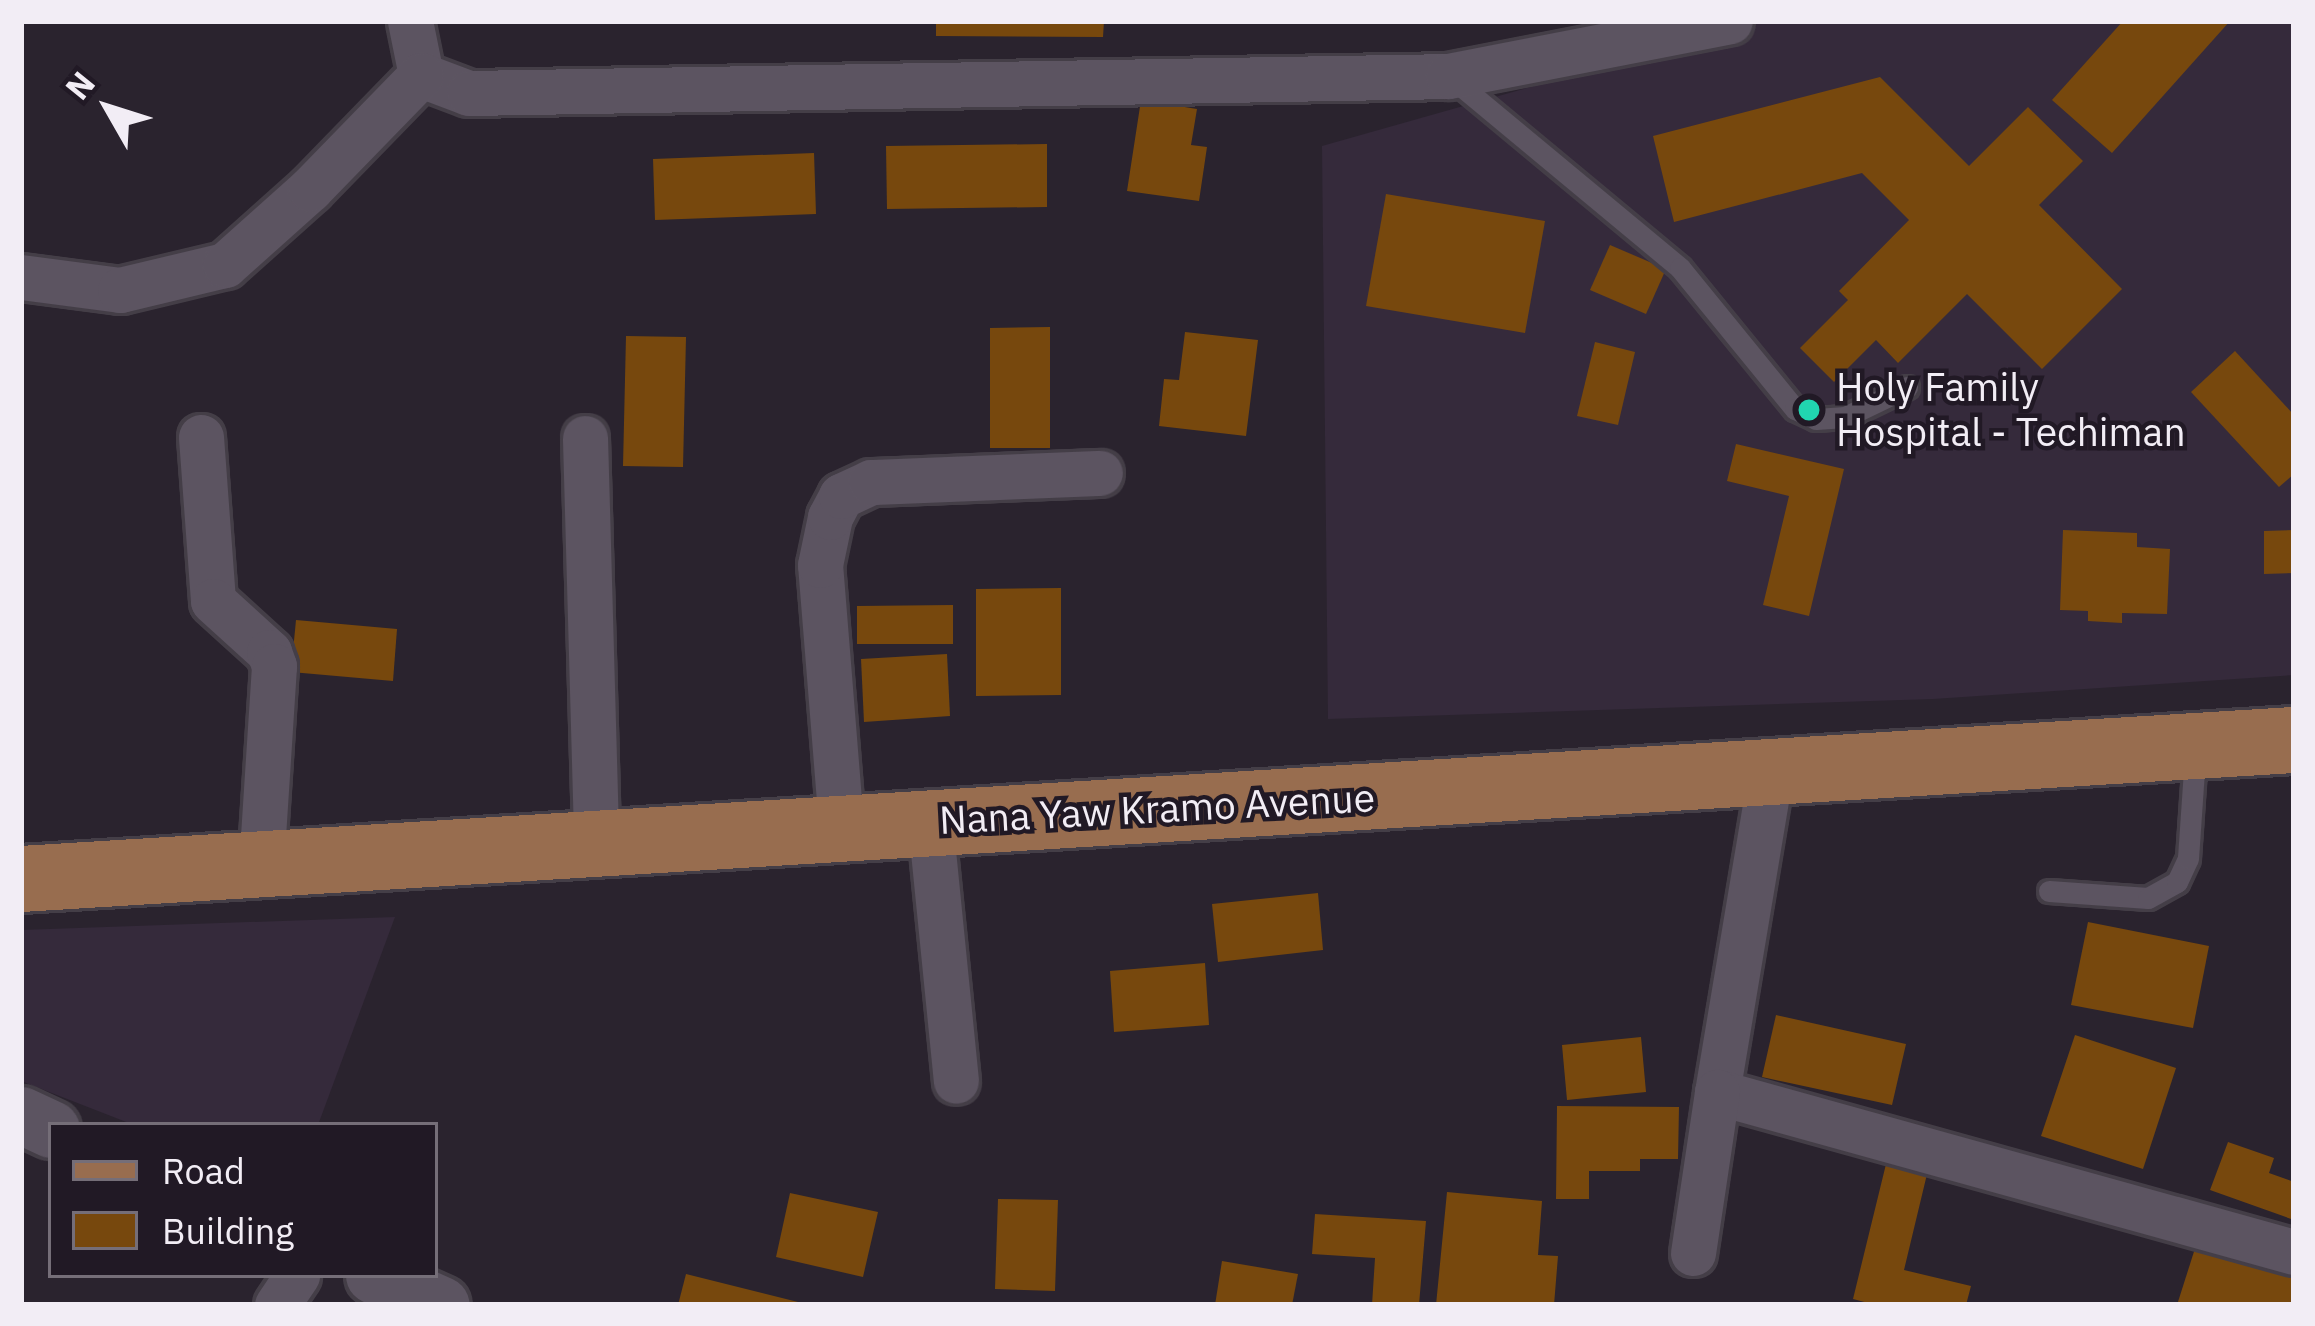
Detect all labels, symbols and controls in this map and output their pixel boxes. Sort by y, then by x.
north arrow [48,48,168,168]
text: N [55,62,104,108]
place label: Holy Family Hospital - Techiman [1836,365,2186,456]
marker: Holy Family Hospital - Techiman [1793,394,1825,426]
street label: Nana Yaw Kramo Avenue [938,774,1376,844]
legend [48,1122,438,1278]
text: Road [162,1147,245,1194]
text: Building [162,1207,294,1254]

